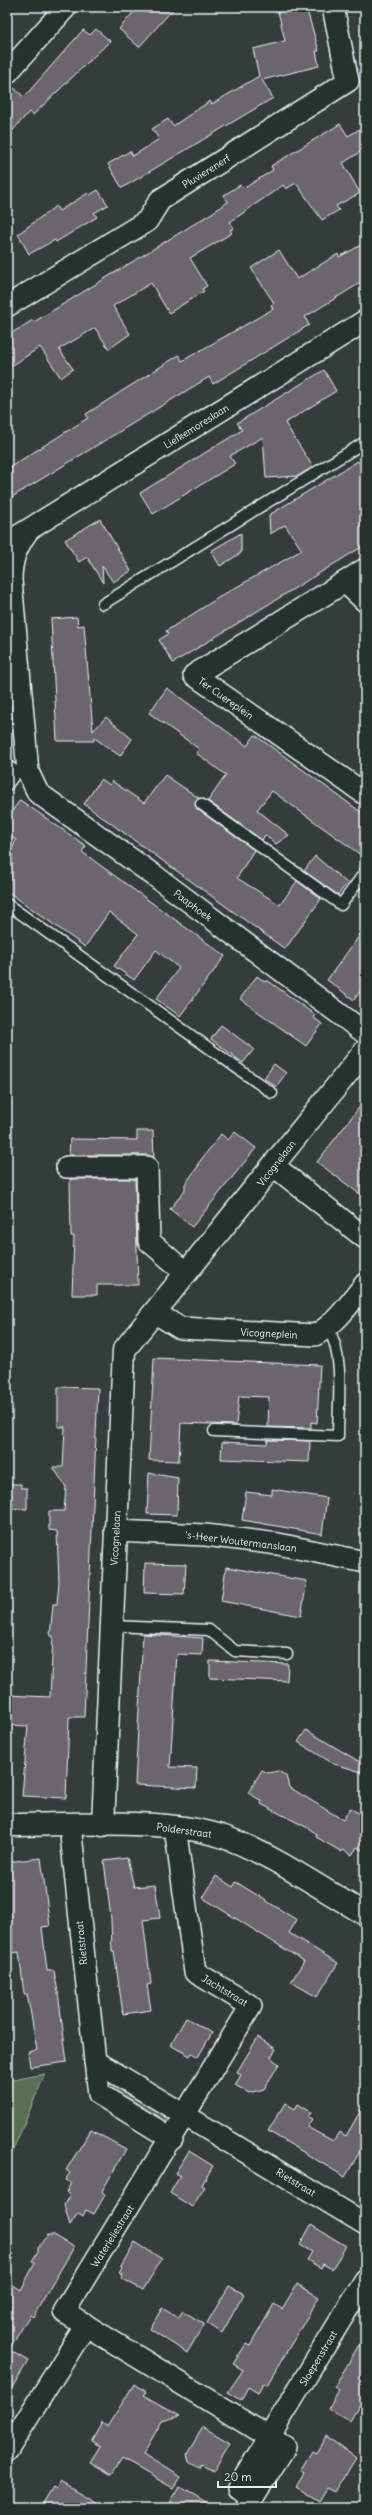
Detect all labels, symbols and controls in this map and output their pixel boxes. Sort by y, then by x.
street label: Pluvierenerf [180,151,233,191]
street label: Liefkemoreslaan [161,401,231,452]
street label: Ter Cuereplein [196,675,256,722]
street label: Paaphoek [171,887,214,924]
street label: Vicognelaan [254,1137,299,1189]
street label: Vicogneplein [240,1326,298,1341]
street label: Vicognelaan [108,1510,123,1566]
street label: 's-Heer Woutermanslaan [184,1528,298,1555]
street label: Polderstraat [155,1820,213,1841]
street label: Rietstraat [73,1920,90,1966]
street label: Jachtstraat [199,1972,251,2010]
street label: Rietstraat [274,2166,318,2200]
street label: Waterleliestraat [88,2202,137,2270]
street label: Sloepenstraat [297,2328,340,2388]
scale bar [218,2463,276,2489]
text: 20 m [224,2469,252,2484]

